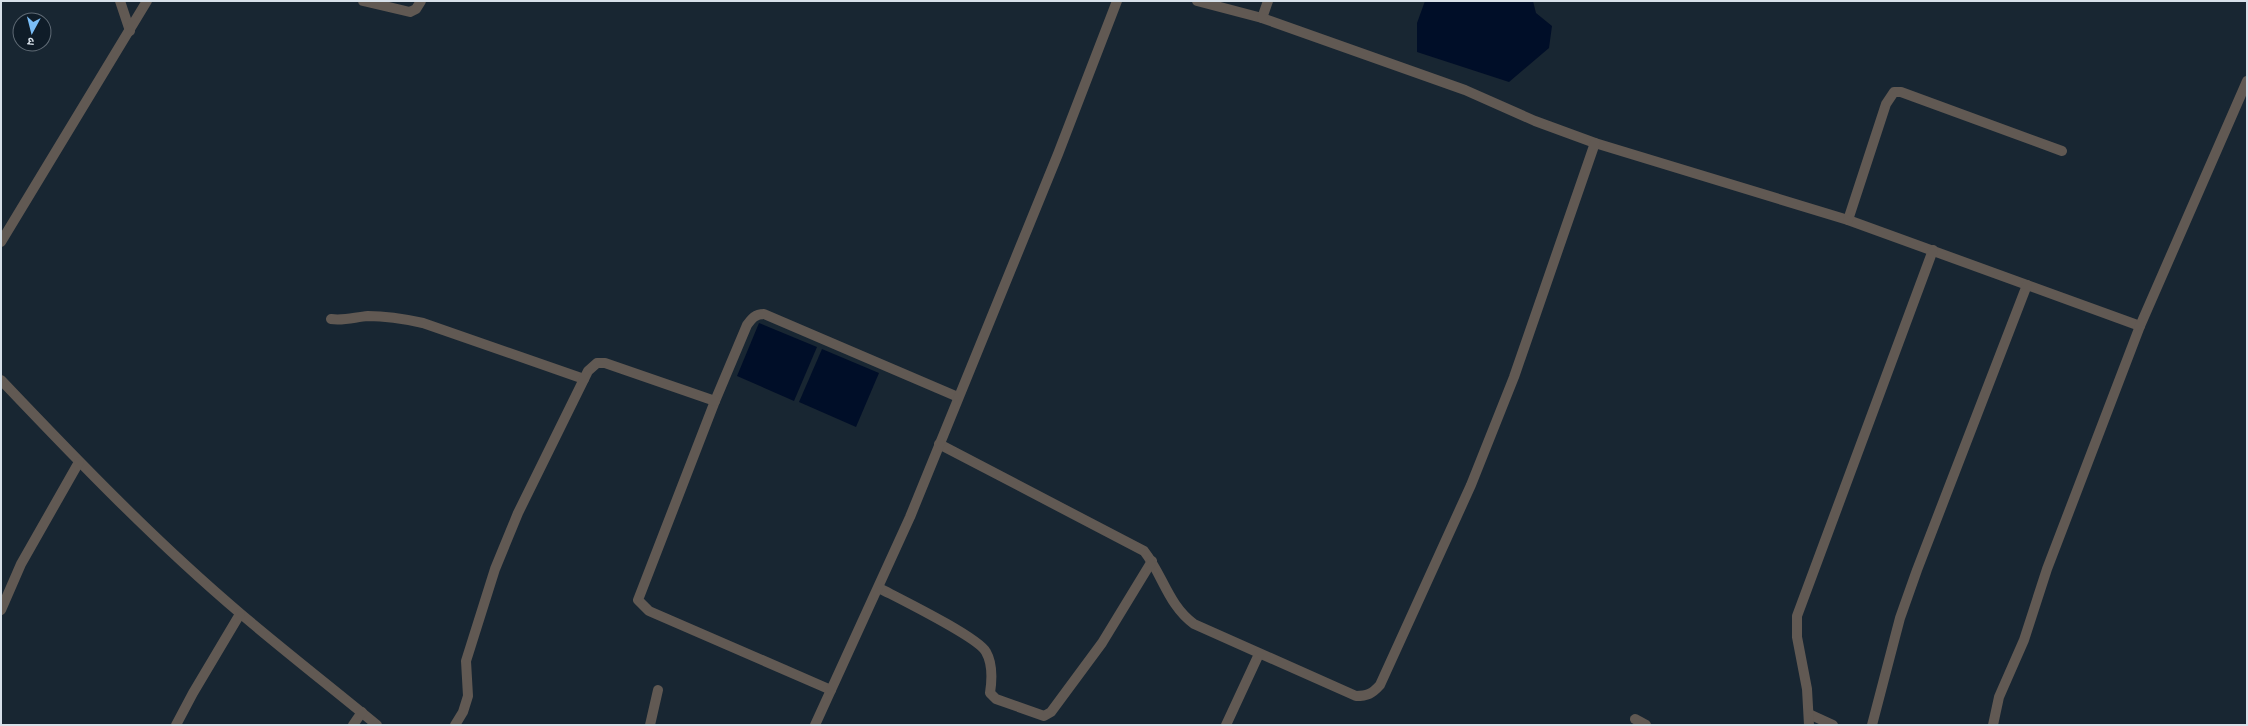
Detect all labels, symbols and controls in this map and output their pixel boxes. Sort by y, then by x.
north arrow [12,12,52,52]
text: उ [26,35,35,48]

